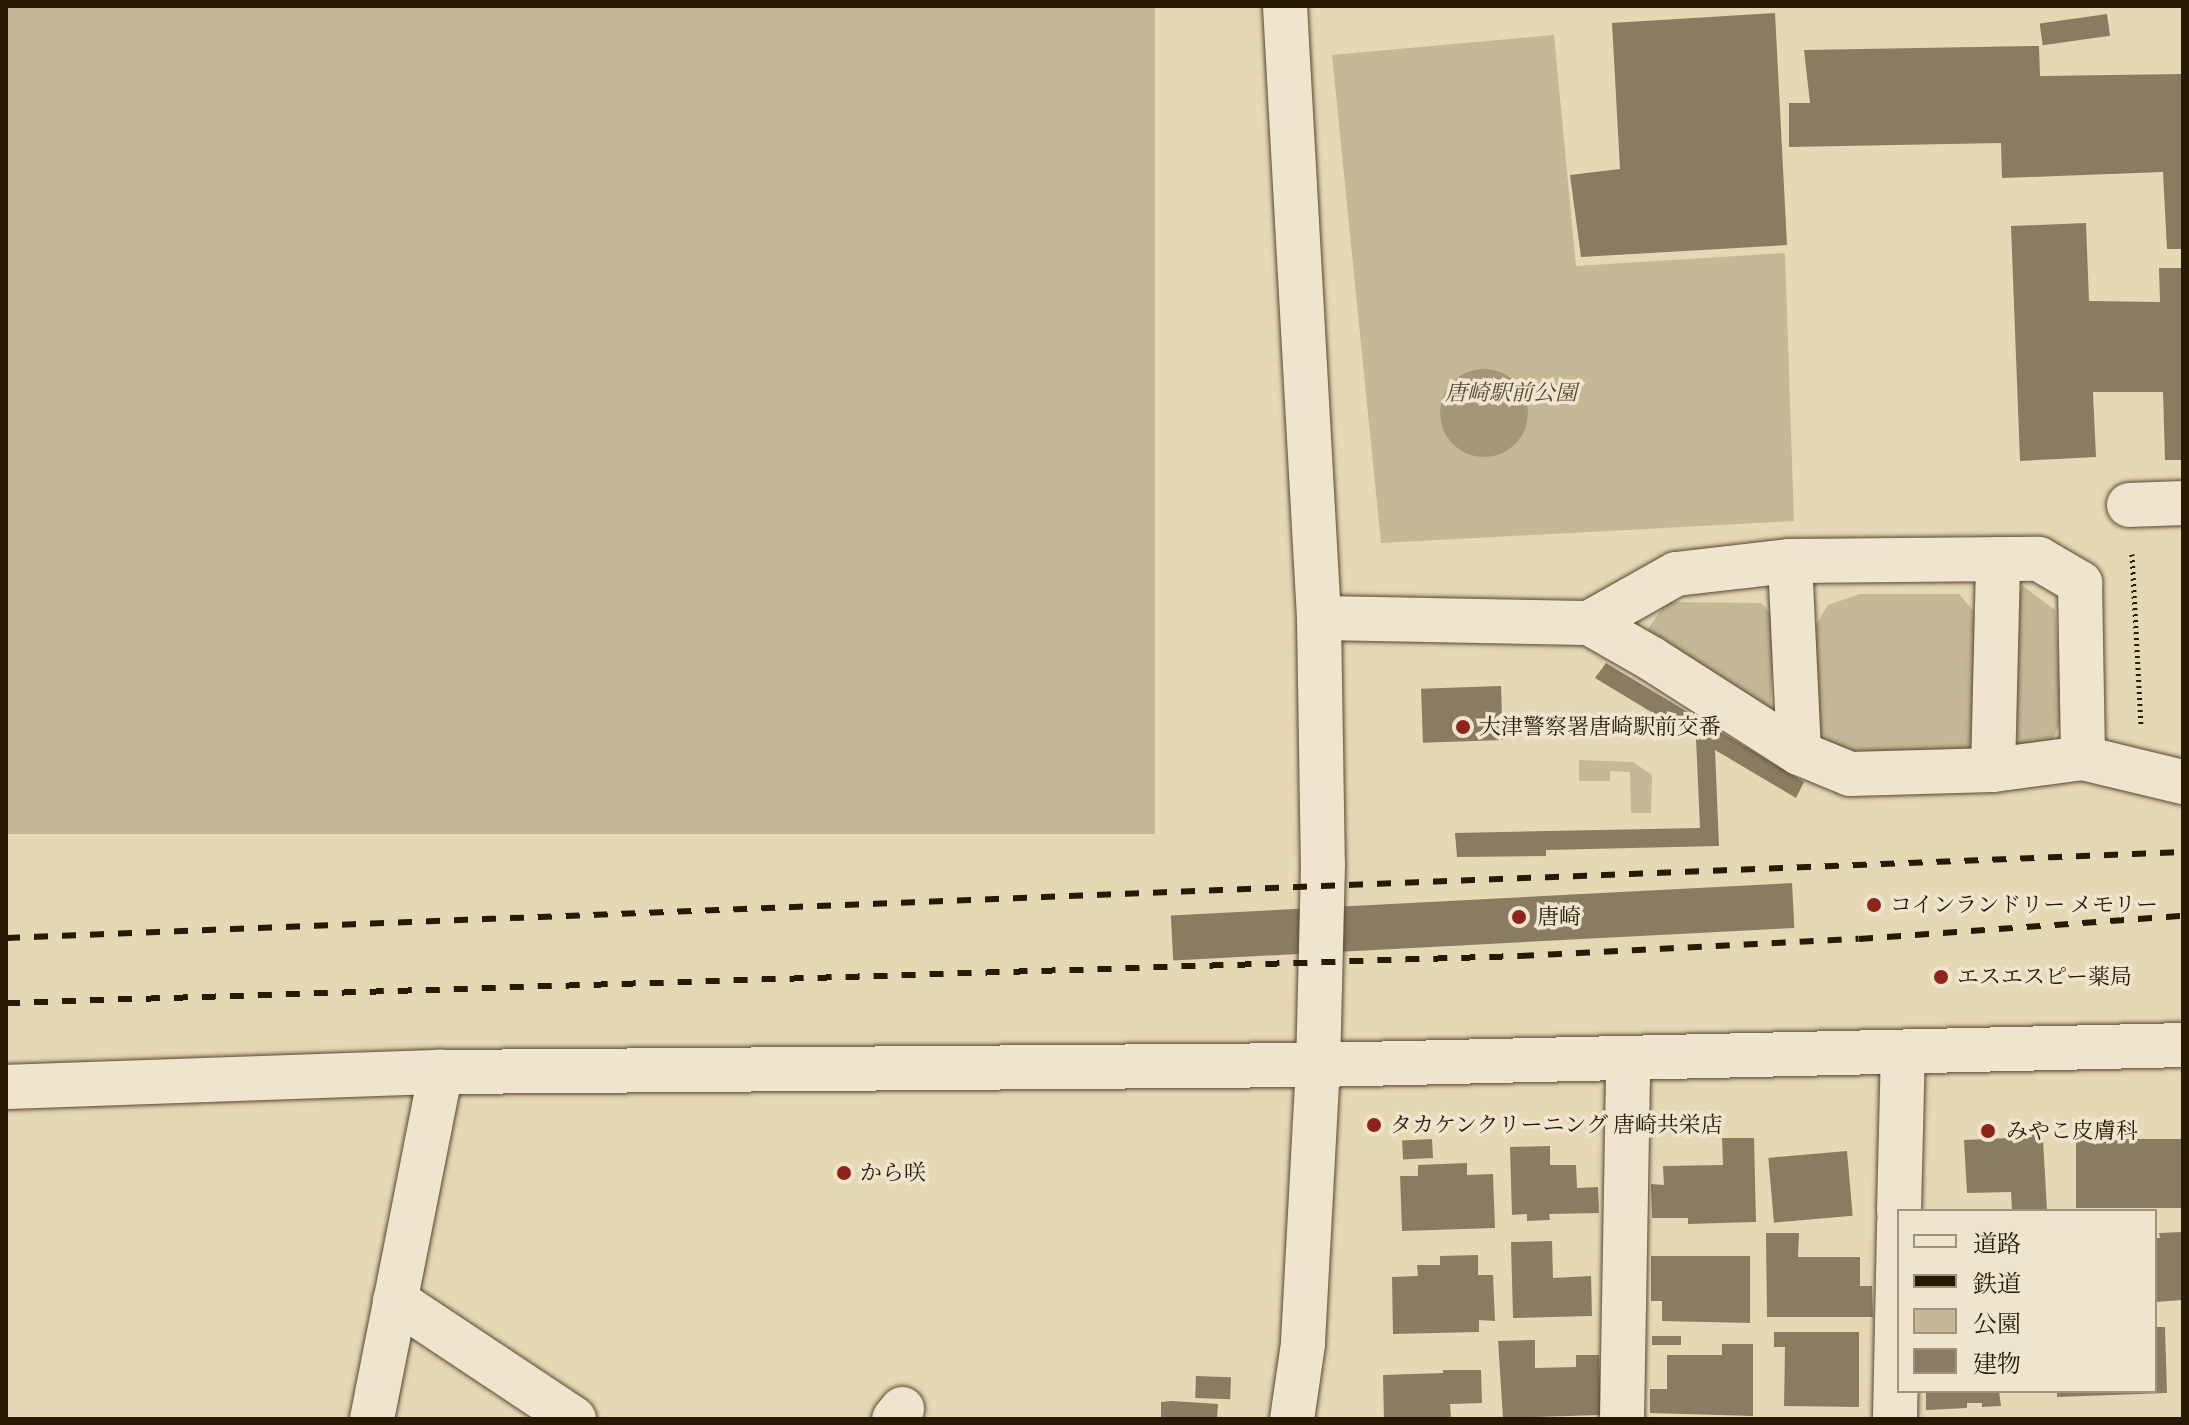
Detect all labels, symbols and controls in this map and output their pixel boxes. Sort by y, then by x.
park label: 唐崎駅前公園 [1445,380,1577,406]
place label: 大津警察署唐崎駅前交番 [1479,714,1721,740]
marker: 大津警察署唐崎駅前交番 [1454,718,1472,736]
place label: コインランドリー メモリー [1890,892,2159,918]
marker: コインランドリー メモリー [1865,896,1883,914]
place label: 唐崎 [1537,904,1581,930]
marker: 唐崎 [1508,906,1530,928]
place label: エスエスピー薬局 [1957,964,2132,990]
marker: エスエスピー薬局 [1932,968,1950,986]
place label: タカケンクリーニング 唐崎共栄店 [1390,1112,1725,1138]
marker: タカケンクリーニング 唐崎共栄店 [1365,1116,1383,1134]
place label: みやこ皮膚科 [2006,1118,2138,1144]
marker: みやこ皮膚科 [1977,1120,1999,1142]
place label: から咲 [860,1160,926,1186]
marker: から咲 [835,1164,853,1182]
legend [1897,1209,2157,1393]
text: 道路 [1973,1229,2021,1259]
text: 鉄道 [1973,1269,2021,1299]
text: 公園 [1973,1309,2021,1339]
text: 建物 [1973,1349,2021,1379]

